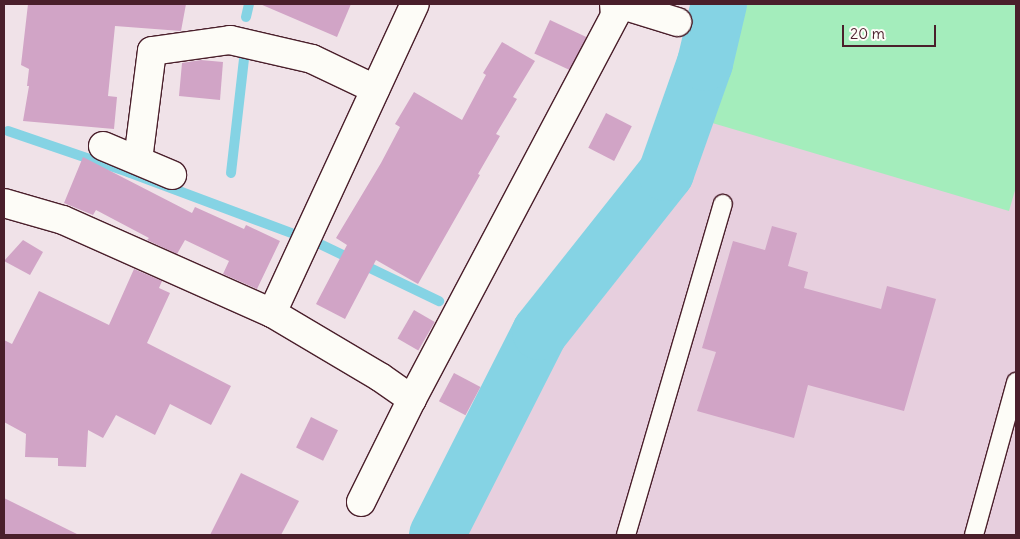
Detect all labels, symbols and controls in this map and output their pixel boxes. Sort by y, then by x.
scale bar [845,15,939,47]
text: 20 m [850,24,885,43]

